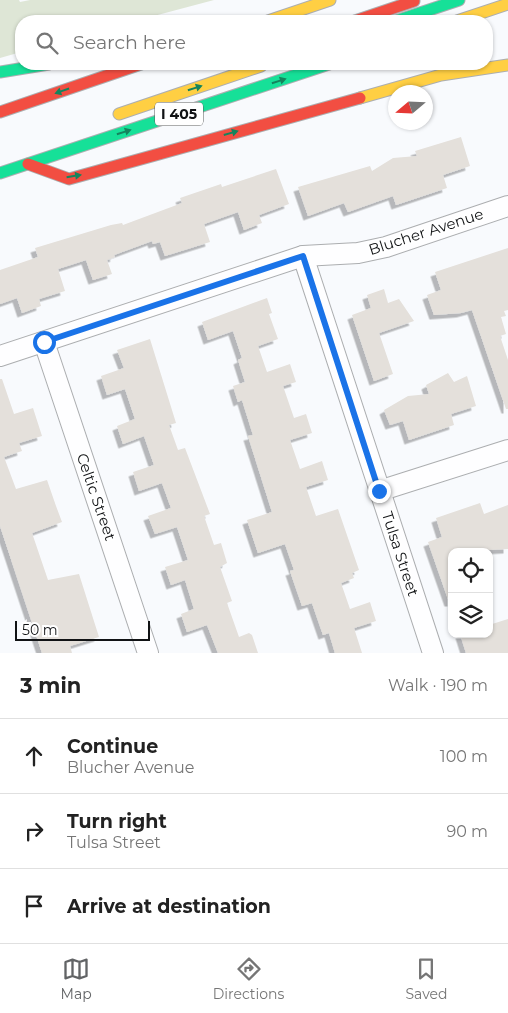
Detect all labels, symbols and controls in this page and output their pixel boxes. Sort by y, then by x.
search box [15,15,493,70]
icon: search [33,29,61,57]
text: Search here [73,31,186,54]
one-way arrow [271,76,286,84]
one-way arrow [188,84,203,92]
north arrow [388,85,433,130]
one-way arrow [54,87,69,95]
road number: I 405 [155,102,203,126]
one-way arrow [117,128,132,135]
one-way arrow [223,129,238,137]
one-way arrow [67,172,83,180]
street label: Blucher Avenue [366,204,486,259]
route start [33,331,56,354]
street label: Celtic Street [73,451,120,543]
route end [368,480,391,503]
street label: Tulsa Street [378,509,423,599]
map controls [448,548,493,638]
button: locate [448,548,493,593]
button: layers [448,593,493,638]
scale bar [15,618,150,641]
text: 50 m [22,621,58,639]
text: 3 min [20,673,81,698]
text: Walk · 190 m [388,676,488,695]
text: Continue [67,735,158,758]
icon: ahead [20,742,48,770]
text: 100 m [440,747,488,766]
text: Blucher Avenue [67,758,194,777]
text: Turn right [67,810,167,833]
icon: right [20,817,48,845]
text: 90 m [446,822,488,841]
text: Tulsa Street [67,833,161,852]
icon: arrive [20,892,48,920]
text: Arrive at destination [67,895,271,918]
tab: Map [61,955,92,1003]
tab: Directions [213,955,284,1003]
tab: Saved [405,955,447,1003]

